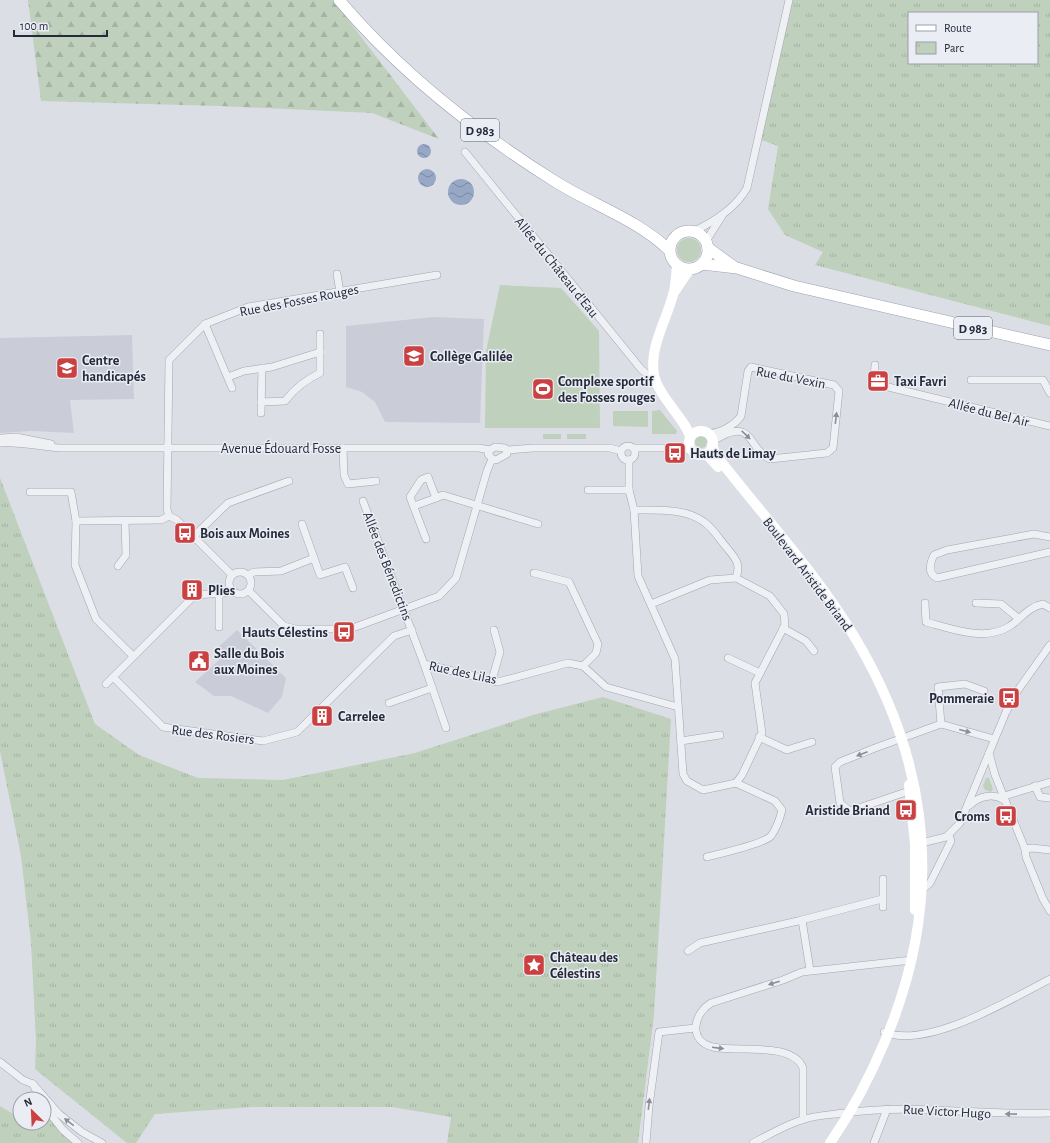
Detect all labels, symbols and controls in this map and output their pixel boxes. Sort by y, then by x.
scale bar [14,12,107,38]
legend [908,12,1038,64]
text: 100 m [20,20,48,32]
text: Route [944,22,971,34]
text: Parc [944,42,964,54]
road number: D 983 [461,119,499,141]
street label: Allée du Château d'Eau [512,215,601,320]
street label: Rue des Fosses Rouges [238,283,360,319]
road number: D 983 [954,317,992,339]
school or university icon: Collège Galilée [401,343,427,369]
place label: Collège Galilée [430,350,513,364]
place label: Centre handicapés [82,354,146,384]
school or university icon: Centre handicapés [54,355,80,381]
street label: Rue du Vexin [755,364,827,392]
office icon: Taxi Favri [865,368,891,394]
place label: Complexe sportif des Fosses rouges [558,375,655,405]
place label: Taxi Favri [894,375,947,389]
sports icon: Complexe sportif des Fosses rouges [530,376,556,402]
street label: Allée du Bel Air [947,396,1031,430]
one-way arrow [833,412,839,425]
one-way arrow [741,430,751,440]
street label: Avenue Édouard Fosse [221,439,341,456]
bus stop icon: Hauts de Limay [662,440,688,466]
place label: Hauts de Limay [690,447,777,461]
street label: Allée des Bénedictins [360,510,414,623]
street label: Boulevard Aristide Briand [760,515,854,634]
bus stop icon: Bois aux Moines [172,520,198,546]
place label: Bois aux Moines [200,527,290,541]
building icon: Plies [179,577,205,603]
place label: Plies [208,584,235,598]
bus stop icon: Hauts Célestins [331,619,357,645]
place label: Hauts Célestins [242,626,328,640]
place label: Salle du Bois aux Moines [214,647,284,677]
public building icon: Salle du Bois aux Moines [186,648,212,674]
street label: Rue des Lilas [428,659,498,687]
bus stop icon: Pommeraie [996,685,1022,711]
place label: Pommeraie [929,692,994,706]
building icon: Carrelee [309,703,335,729]
place label: Carrelee [338,710,385,724]
street label: Rue des Rosiers [171,723,255,747]
one-way arrow [959,728,971,734]
one-way arrow [855,752,867,758]
bus stop icon: Aristide Briand [893,797,919,823]
bus stop icon: Croms [993,803,1019,829]
place label: Aristide Briand [805,804,891,818]
place label: Croms [955,810,990,824]
place label: Château des Célestins [550,951,618,981]
place icon: Château des Célestins [521,952,547,978]
one-way arrow [768,980,780,986]
one-way arrow [712,1044,725,1051]
north arrow [12,1091,52,1131]
text: N [22,1096,34,1109]
one-way arrow [646,1098,652,1110]
street label: Rue Victor Hugo [903,1103,991,1121]
one-way arrow [1004,1111,1017,1117]
one-way arrow [64,1118,75,1127]

